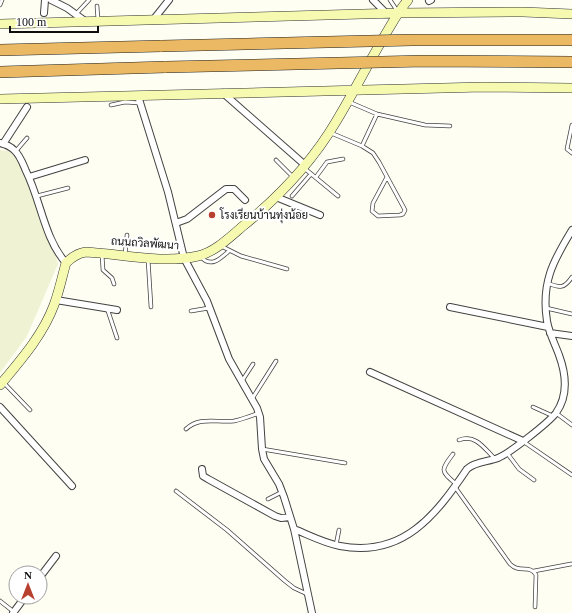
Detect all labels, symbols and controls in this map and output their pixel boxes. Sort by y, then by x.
scale bar [10,8,98,34]
text: 100 m [16,15,47,29]
place label: โรงเรียนบ้านทุ่งน้อย [219,207,308,224]
marker: โรงเรียนบ้านทุ่งน้อย [207,210,217,220]
street label: ถนนถวิลพัฒนา [111,234,180,251]
north arrow [8,565,48,605]
text: N [24,569,32,581]

